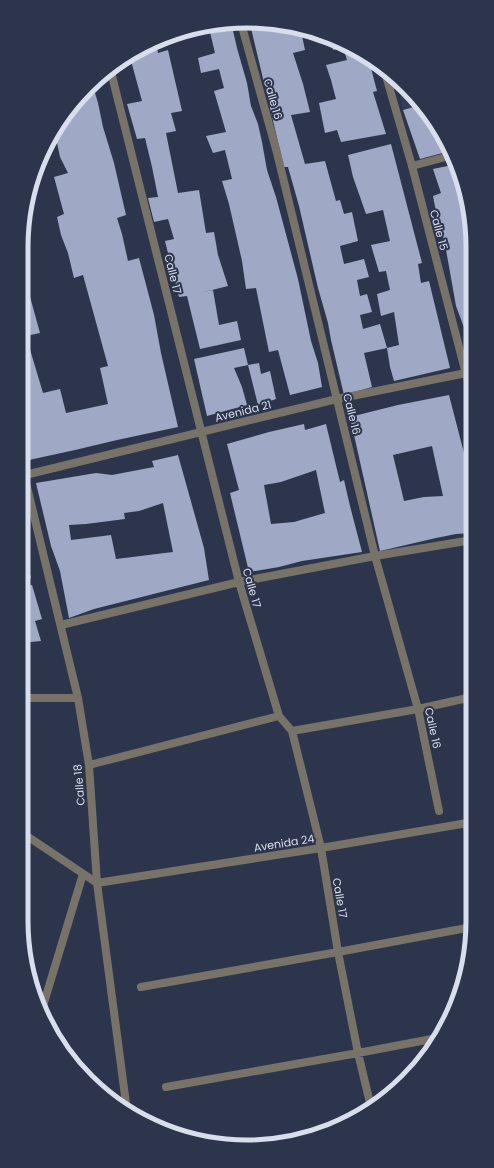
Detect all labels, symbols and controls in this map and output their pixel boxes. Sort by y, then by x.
street label: Calle 16 [260,77,286,121]
street label: Calle 15 [426,208,452,252]
street label: Calle 17 [160,252,186,296]
street label: Calle 16 [339,392,365,436]
street label: Avenida 21 [213,396,273,426]
street label: Calle 17 [239,566,265,610]
street label: Calle 16 [421,706,445,750]
street label: Calle 18 [69,764,89,806]
street label: Avenida 24 [253,830,316,856]
street label: Calle 17 [329,877,351,919]

